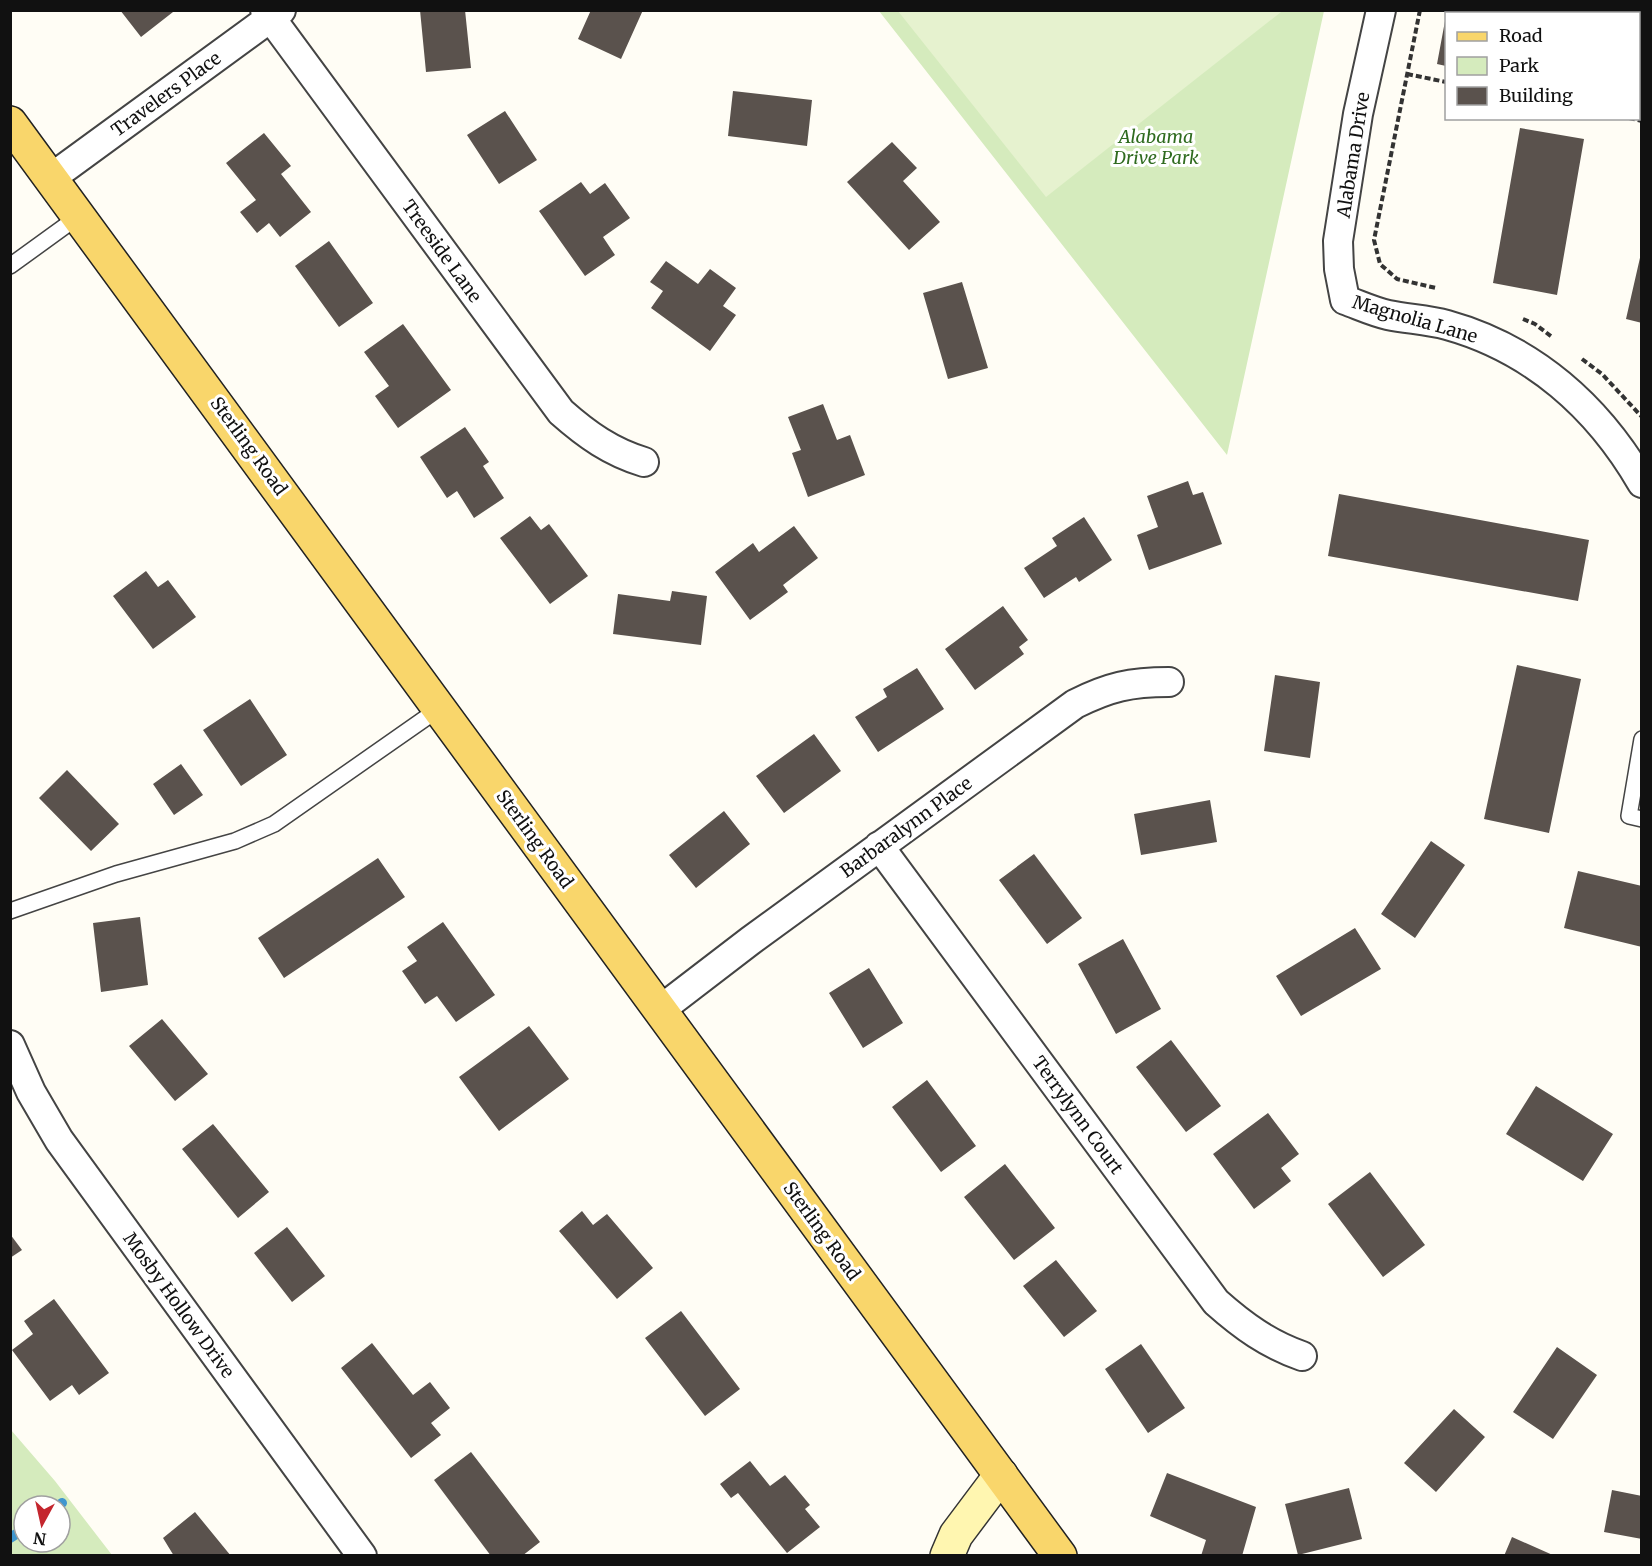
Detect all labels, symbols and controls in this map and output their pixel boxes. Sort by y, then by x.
legend [1445,12,1640,120]
text: Road [1499,24,1543,47]
street label: Travelers Place [107,46,225,142]
text: Park [1499,54,1540,77]
text: Building [1499,84,1573,107]
street label: Alabama Drive [1332,90,1374,221]
park label: Alabama Drive Park [1112,125,1199,169]
street label: Treeside Lane [397,195,487,307]
street label: Magnolia Lane [1350,290,1480,348]
street label: Sterling Road [206,392,293,500]
street label: Barbaralynn Place [836,771,976,883]
street label: Sterling Road [492,785,579,893]
street label: Terrylynn Court [1027,1052,1129,1178]
street label: Sterling Road [779,1177,866,1285]
street label: Mosby Hollow Drive [118,1228,240,1382]
north arrow [12,1494,72,1554]
text: N [32,1528,48,1550]

